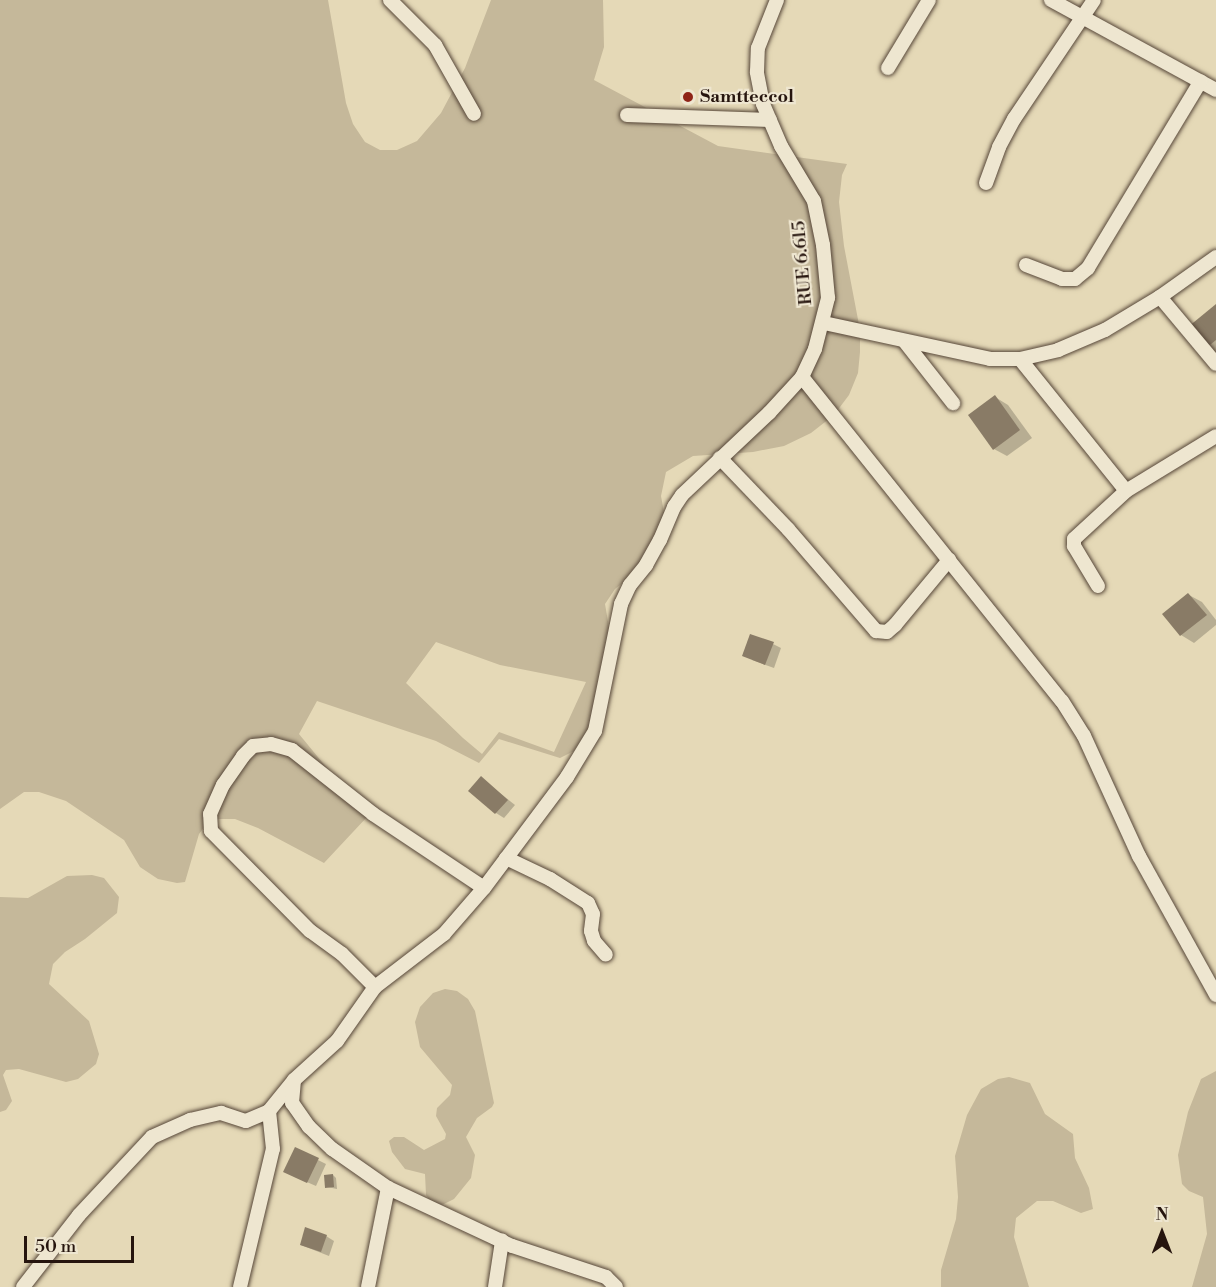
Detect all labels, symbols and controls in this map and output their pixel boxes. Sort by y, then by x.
place label: Samtteccol [700,86,794,108]
marker: Samtteccol [681,90,695,104]
street label: RUE 6.615 [789,220,817,306]
north arrow [1132,1203,1192,1263]
text: N [1156,1205,1168,1225]
scale bar [27,1224,136,1262]
text: 50 m [35,1235,76,1258]

